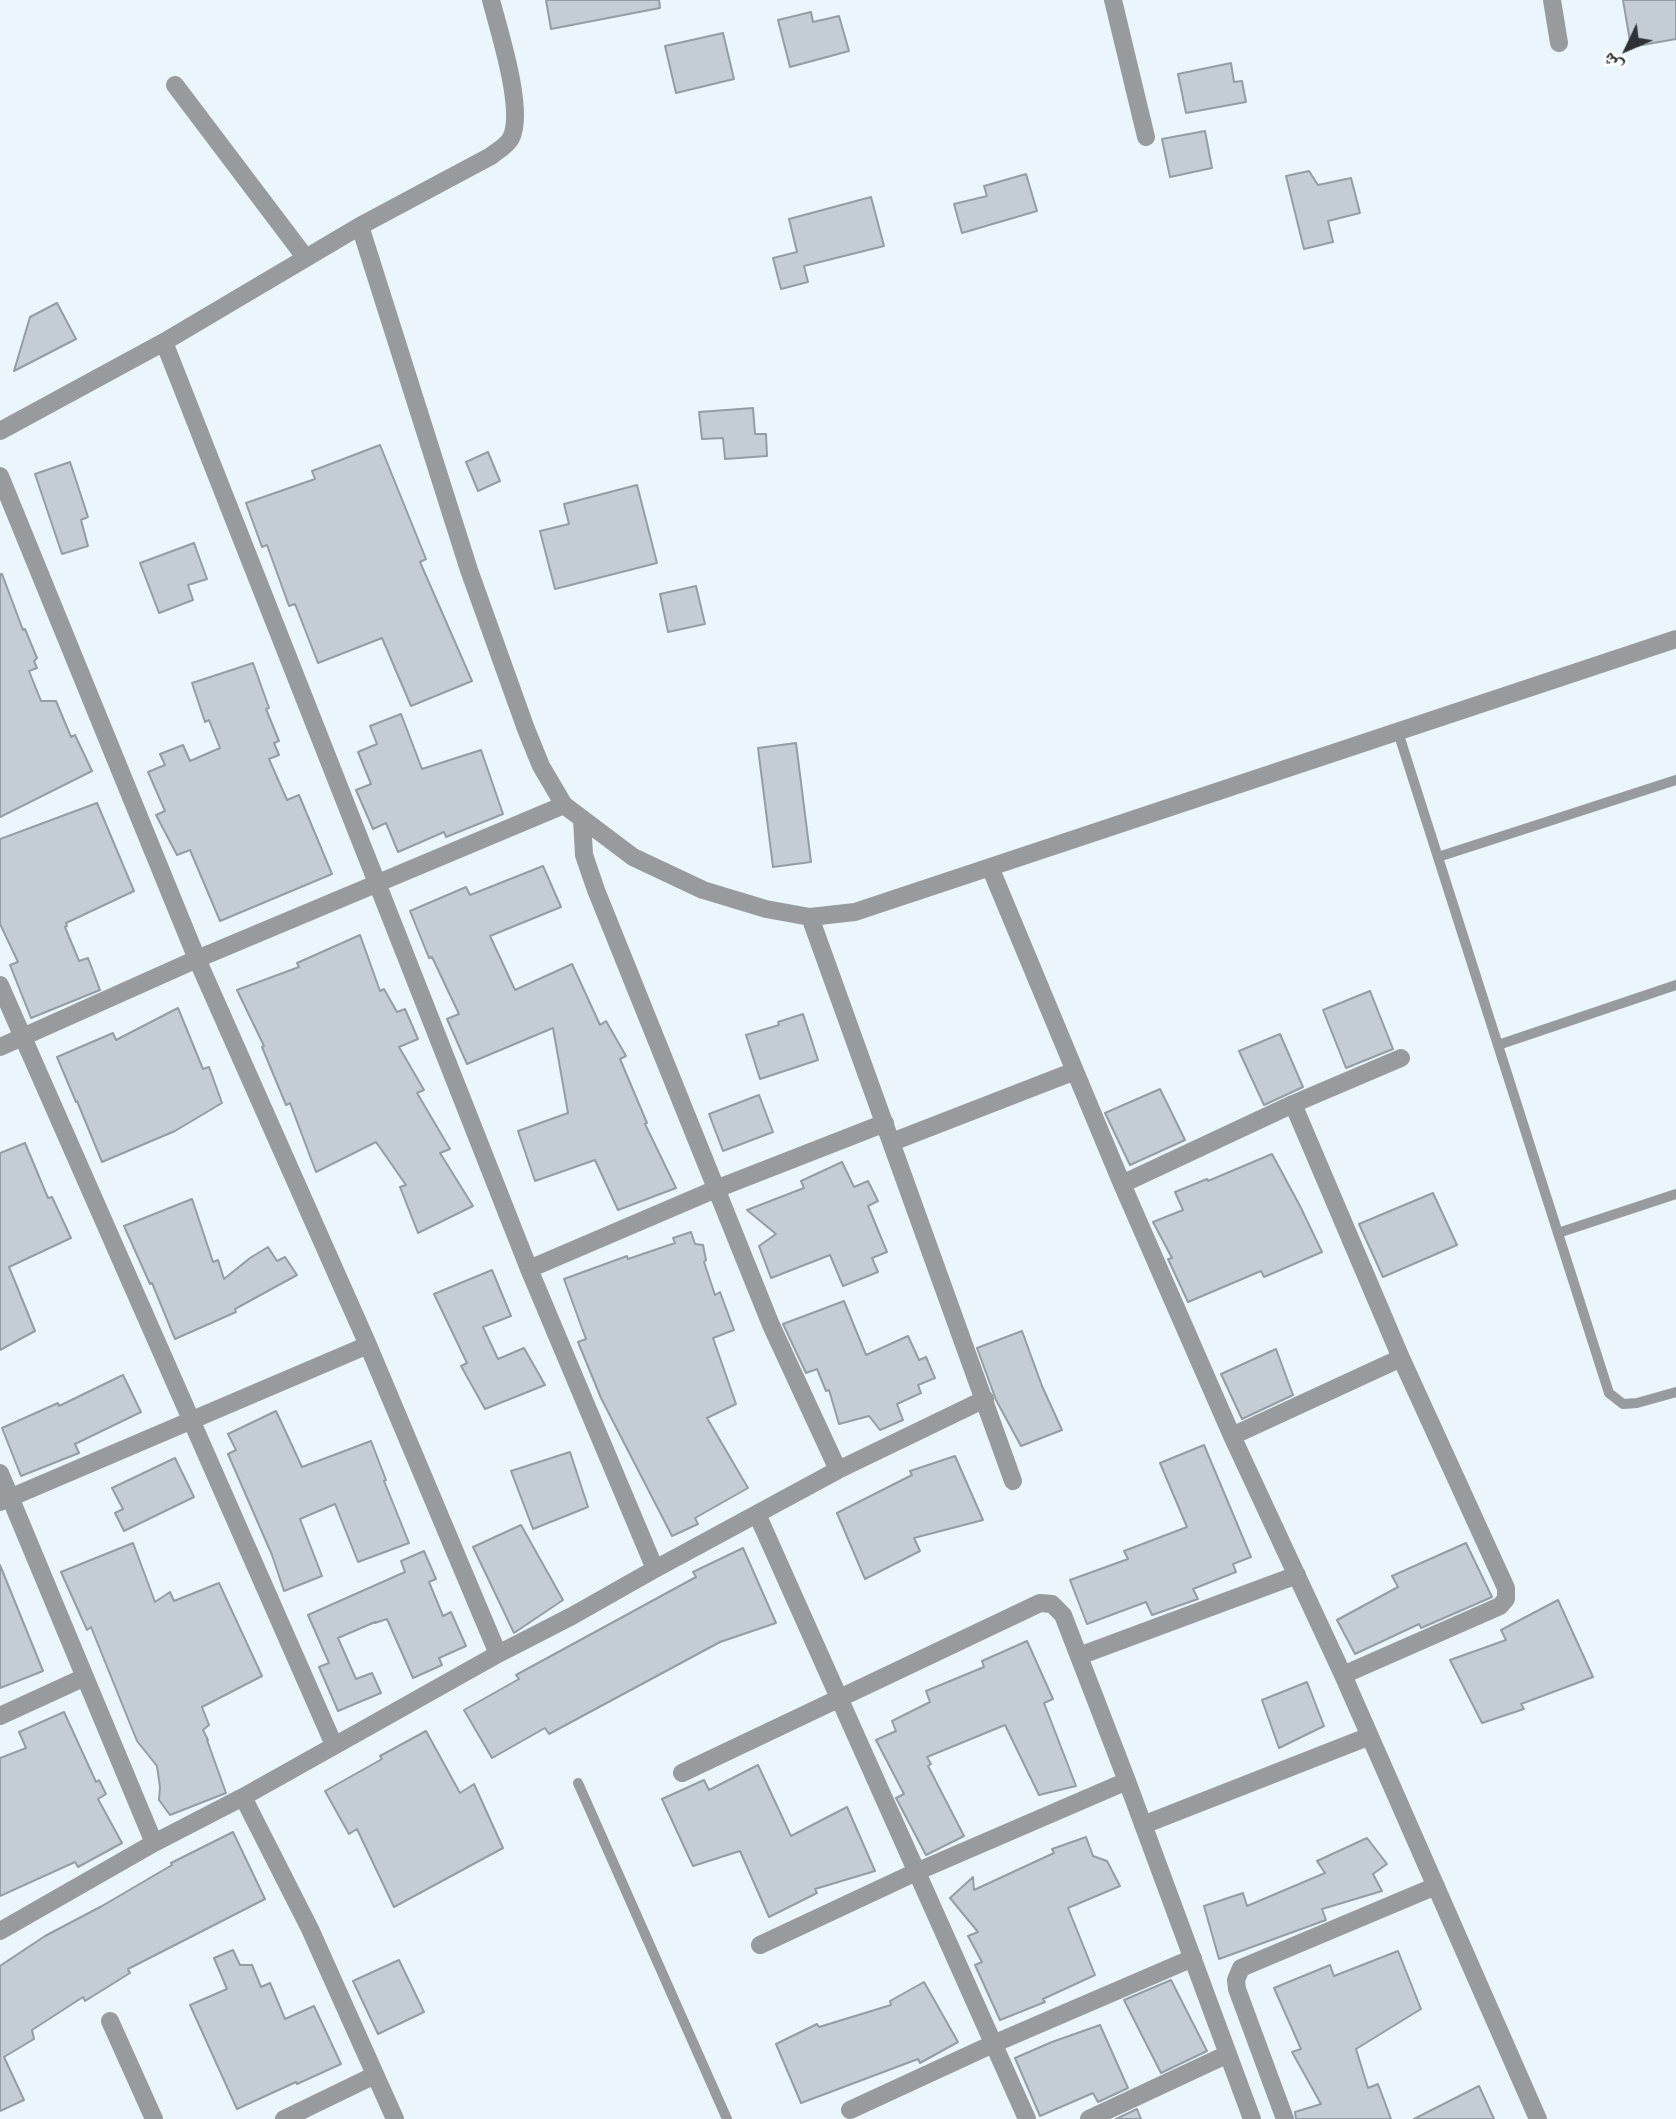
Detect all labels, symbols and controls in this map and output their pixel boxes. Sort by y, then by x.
north arrow [1592,14,1662,84]
text: ش [1596,47,1628,80]

